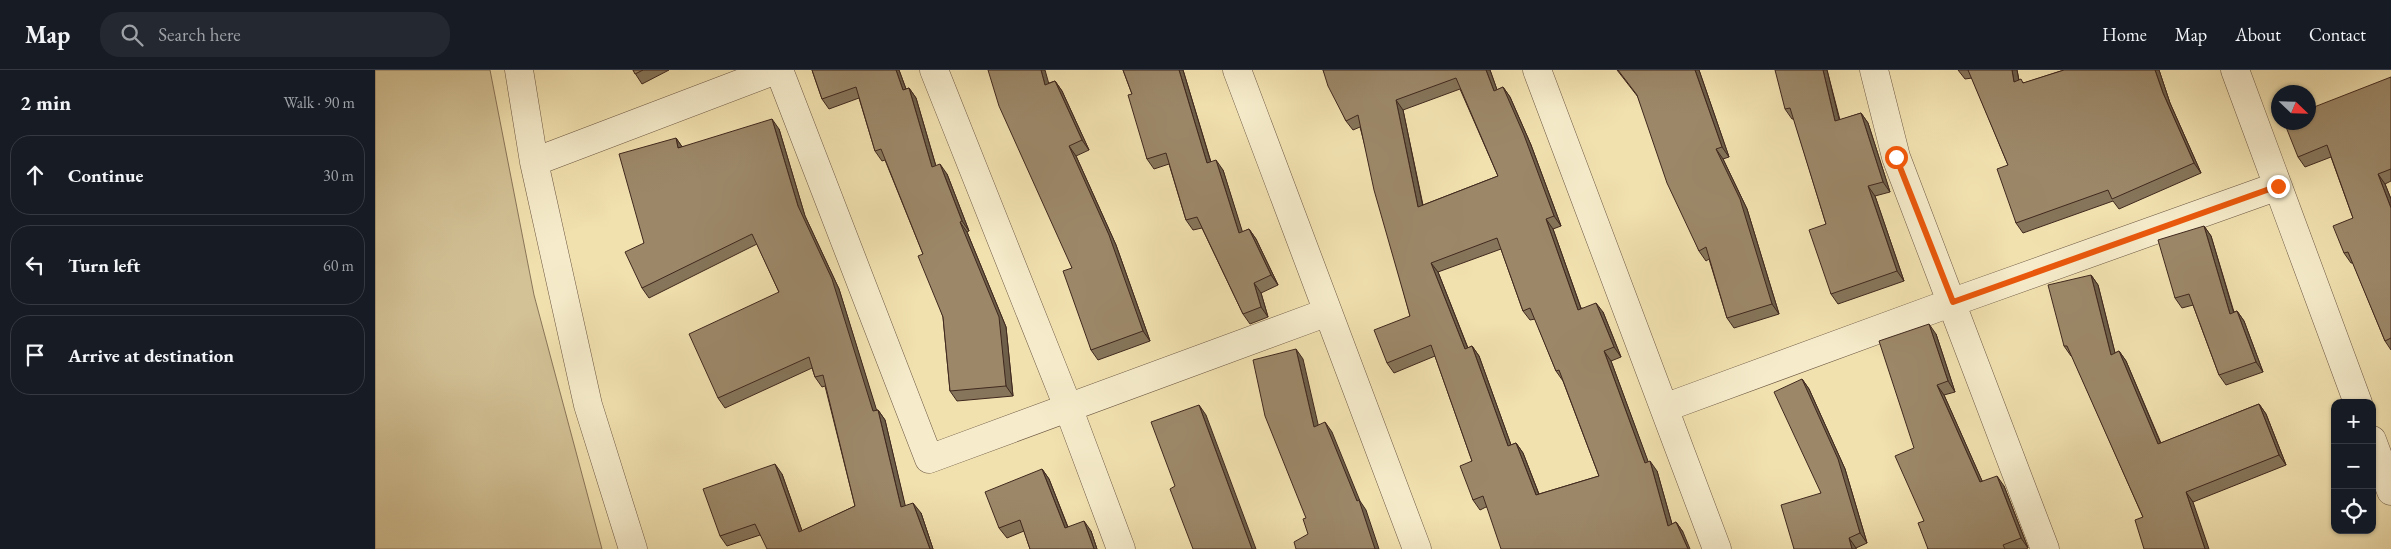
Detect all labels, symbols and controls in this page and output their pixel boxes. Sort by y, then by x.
search box [100,12,450,57]
text: Map [25,19,70,50]
icon: search [118,21,146,49]
text: Search here [158,22,241,47]
text: Home [2102,23,2147,46]
text: Map [2175,23,2207,46]
text: About [2235,23,2281,46]
text: Contact [2309,23,2366,46]
north arrow [2271,85,2316,130]
text: 2 min [20,89,71,116]
text: Walk · 90 m [284,92,355,113]
route start [1885,146,1908,169]
icon: ahead [21,161,49,189]
text: Continue [68,163,143,188]
text: 30 m [323,165,354,186]
route end [2267,175,2290,198]
icon: left [21,251,49,279]
text: Turn left [68,253,140,278]
text: 60 m [323,255,354,276]
icon: arrive [21,341,49,369]
text: Arrive at destination [68,343,234,368]
map controls [2331,399,2376,534]
button: + [2331,399,2376,444]
button: − [2331,444,2376,489]
button: locate [2331,489,2376,534]

